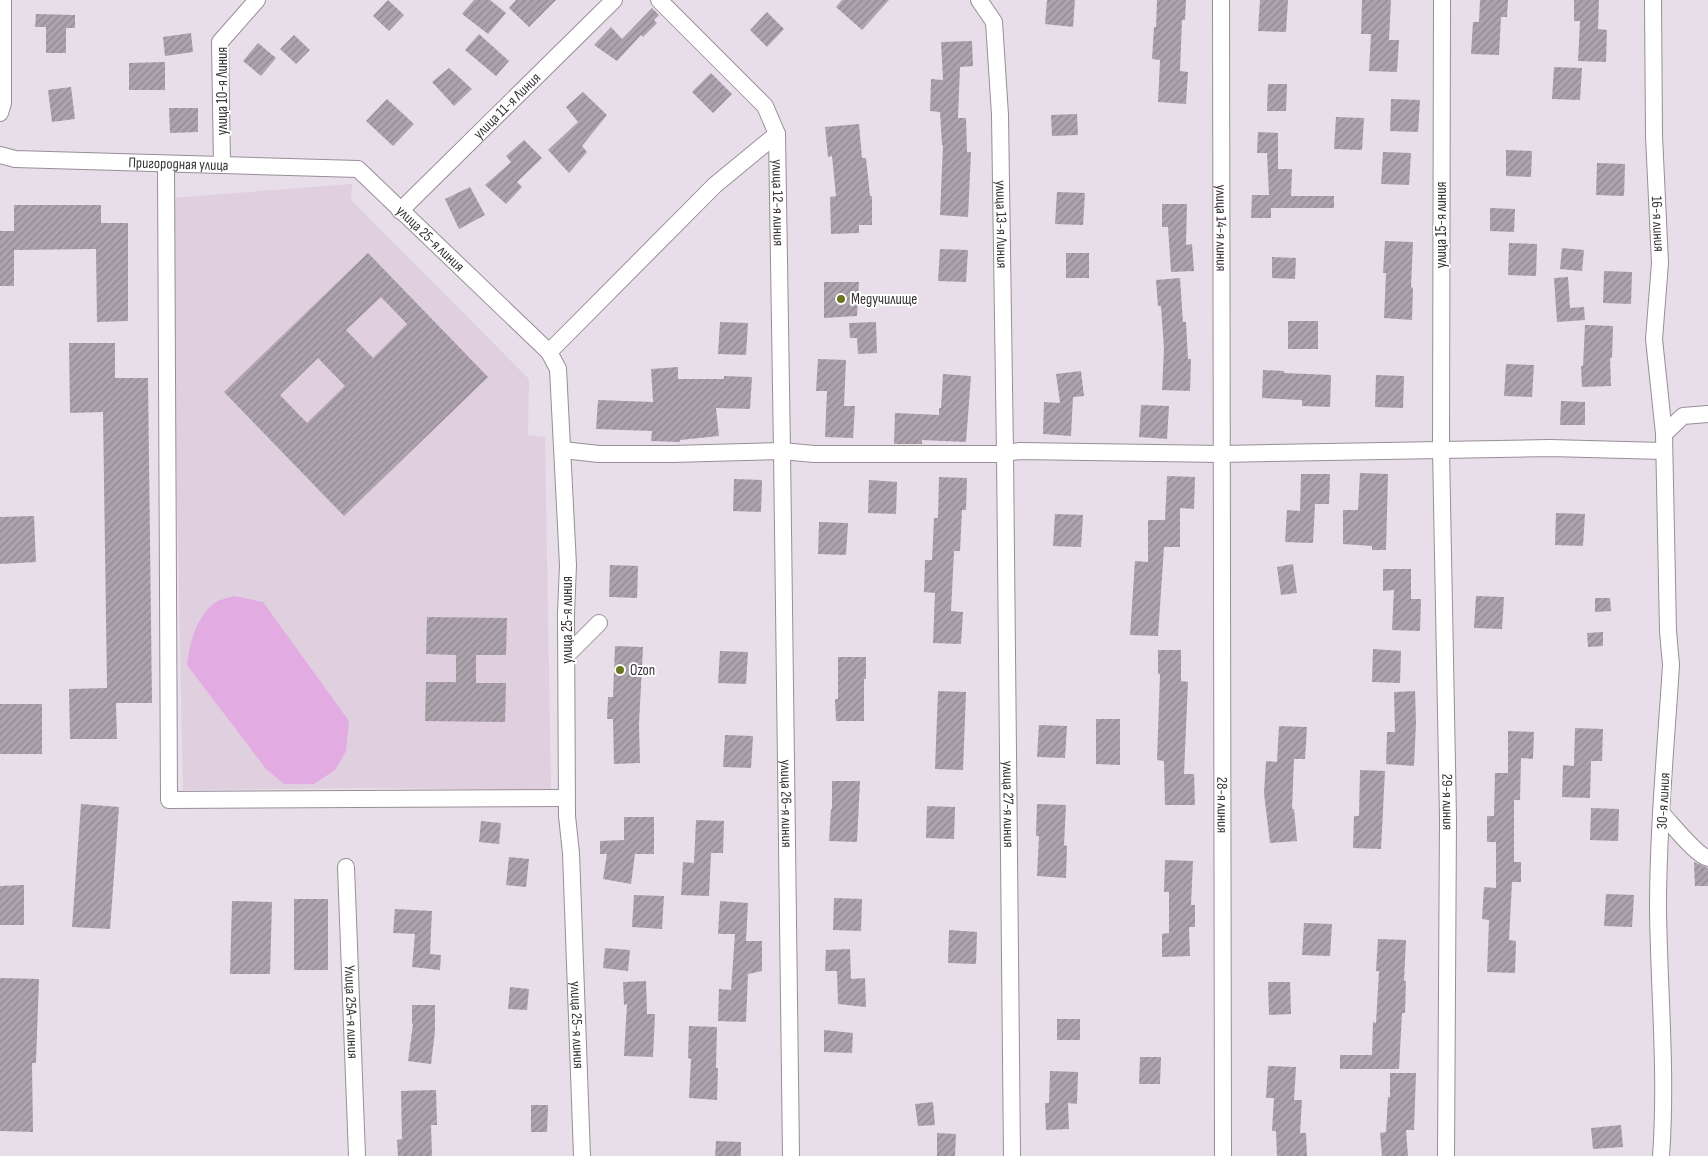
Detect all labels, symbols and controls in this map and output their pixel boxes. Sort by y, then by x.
street label: улица 10-я Линия [213,47,232,135]
street label: улица 11-я Линия [469,69,545,143]
street label: Пригородная улица [128,153,229,175]
street label: улица 12-я линия [767,159,788,246]
street label: улица 13-я Линия [991,180,1011,268]
street label: улица 15-я линия [1432,182,1451,268]
street label: улица 14-я линия [1211,184,1230,272]
street label: 16-я линия [1647,196,1668,252]
street label: улица 25-я линия [392,202,468,276]
place label: Медучилище [851,290,917,309]
marker: Медучилище [835,293,847,305]
street label: улица 25-я линия [558,576,577,664]
place label: Ozon [630,661,655,680]
marker: Ozon [614,664,626,676]
street label: улица 26-я линия [776,759,796,848]
street label: улица 27-я линия [998,761,1018,848]
street label: 30-я линия [1653,772,1674,830]
street label: 29-я линия [1437,773,1457,830]
street label: 28-я линия [1212,777,1231,833]
street label: Улица 25А-я линия [340,965,362,1059]
street label: улица 25-я линия [566,981,588,1069]

